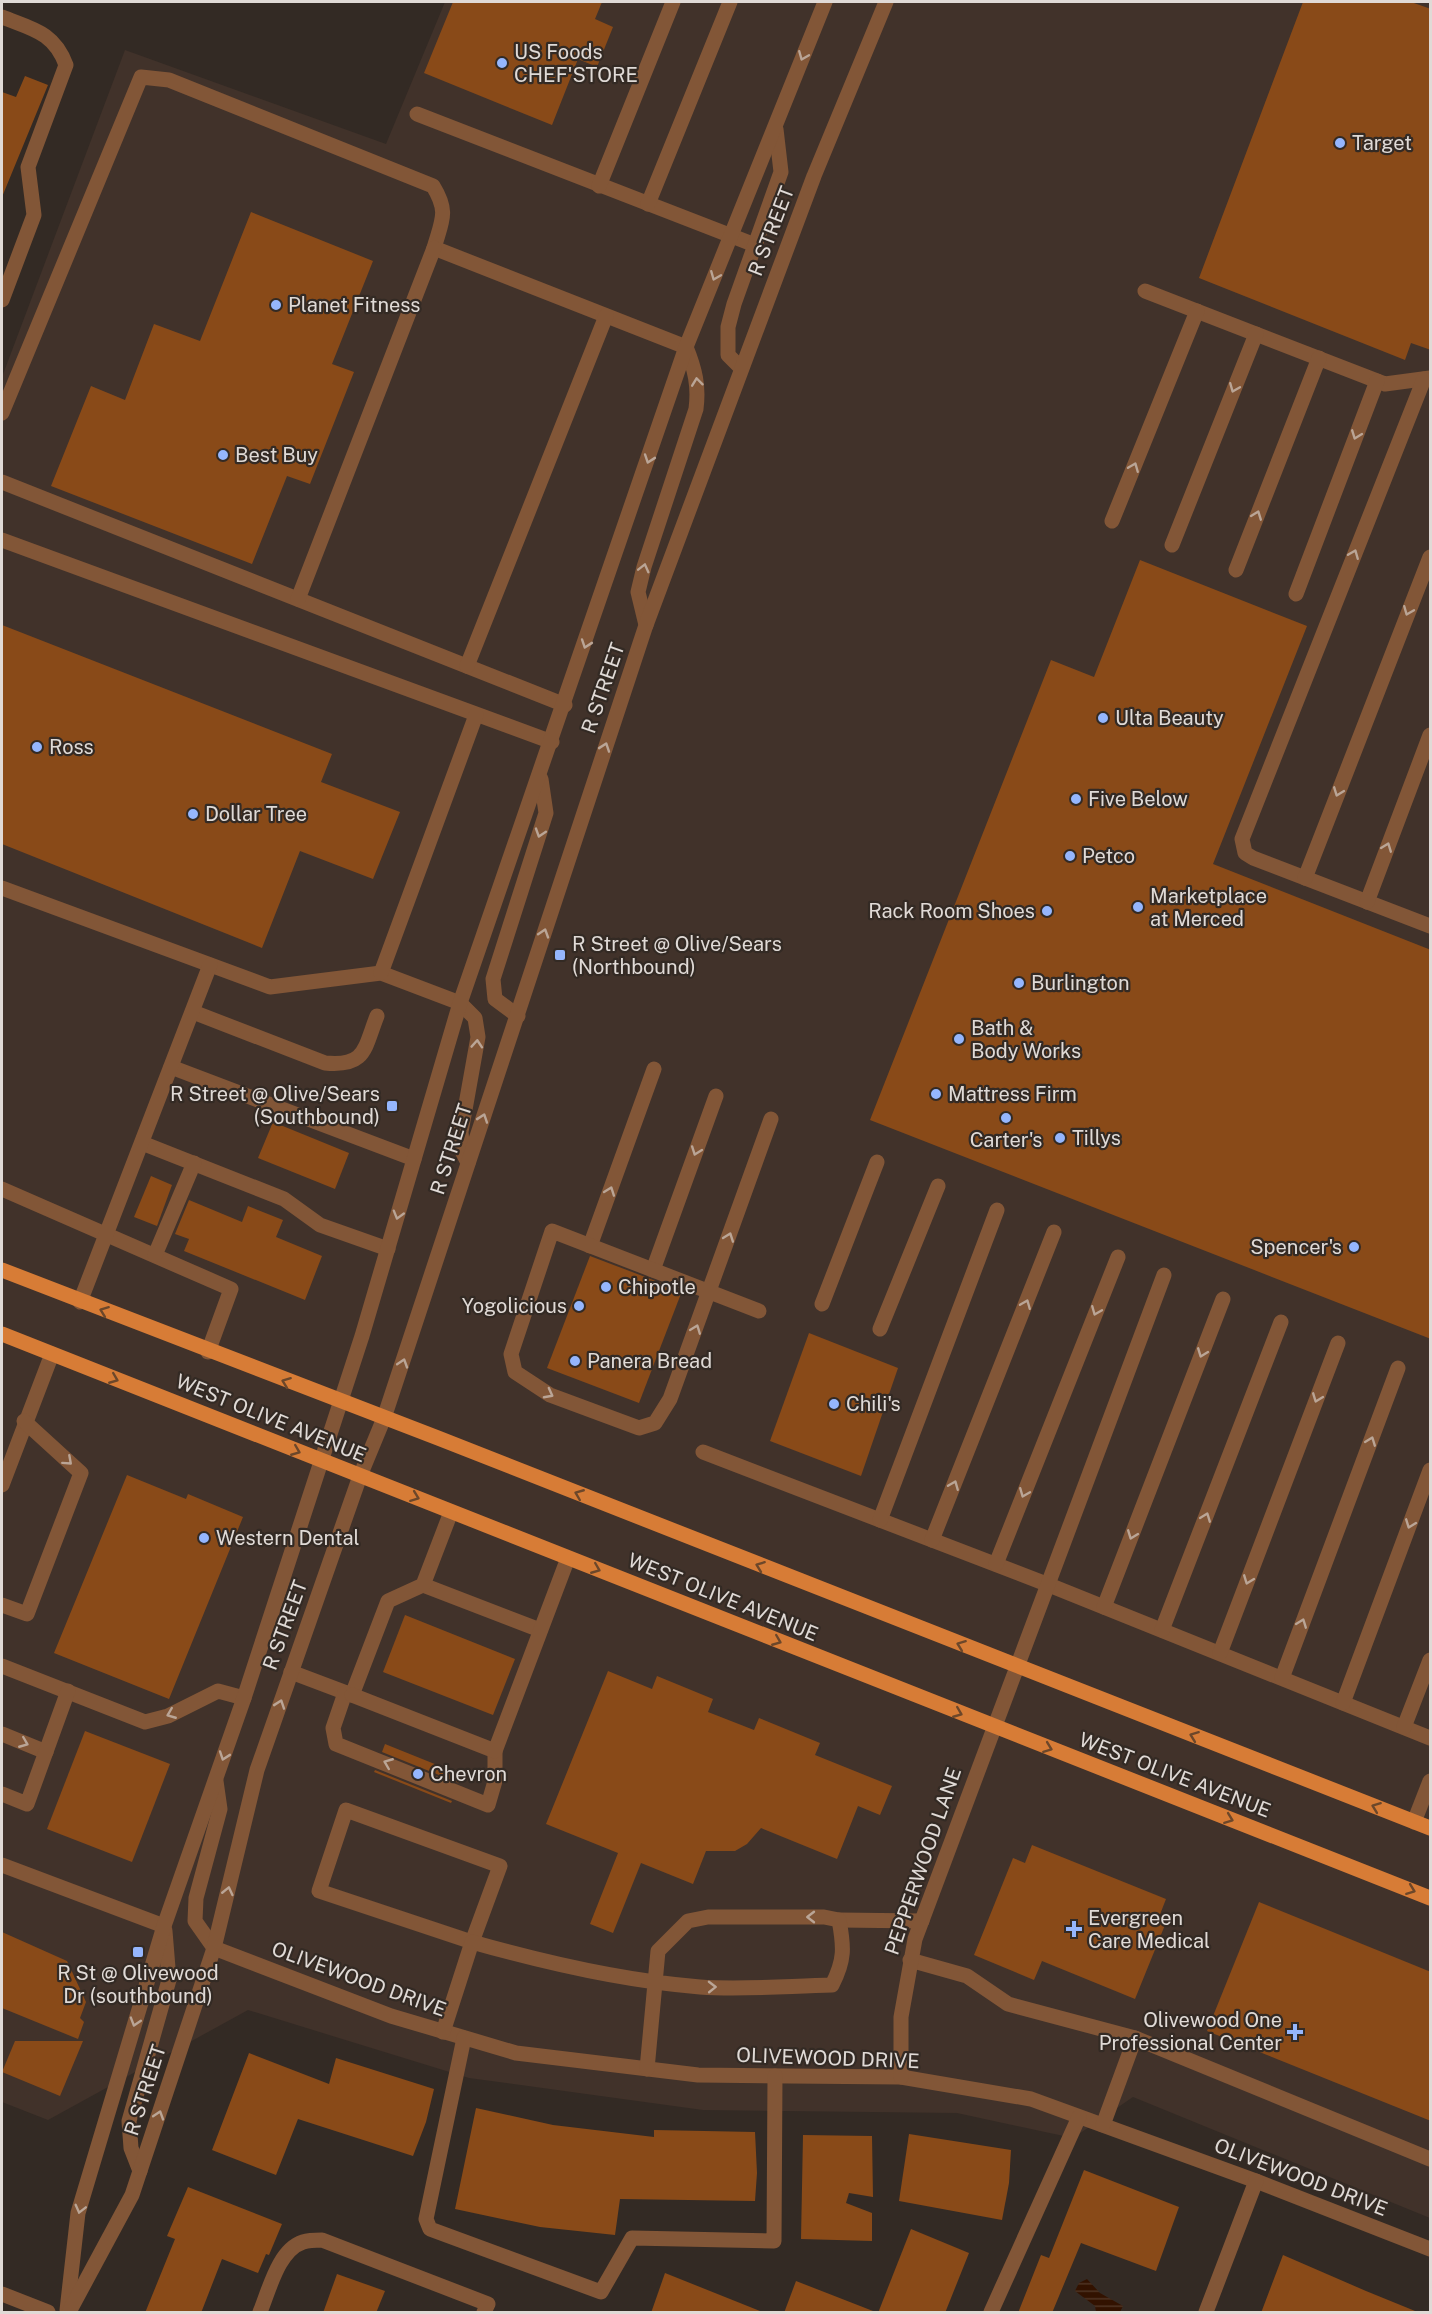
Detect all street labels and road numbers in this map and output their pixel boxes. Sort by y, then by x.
street label: R STREET [743,183,799,279]
street label: R STREET [576,640,630,736]
street label: R STREET [425,1100,477,1197]
street label: WEST OLIVE AVENUE [172,1369,370,1467]
street label: WEST OLIVE AVENUE [624,1548,822,1646]
street label: R STREET [258,1577,312,1673]
street label: WEST OLIVE AVENUE [1076,1727,1274,1823]
street label: PEPPERWOOD LANE [880,1764,966,1958]
street label: OLIVEWOOD DRIVE [269,1936,449,2022]
street label: R STREET [119,2041,171,2138]
street label: OLIVEWOOD DRIVE [736,2043,920,2073]
street label: OLIVEWOOD DRIVE [1211,2133,1391,2221]

